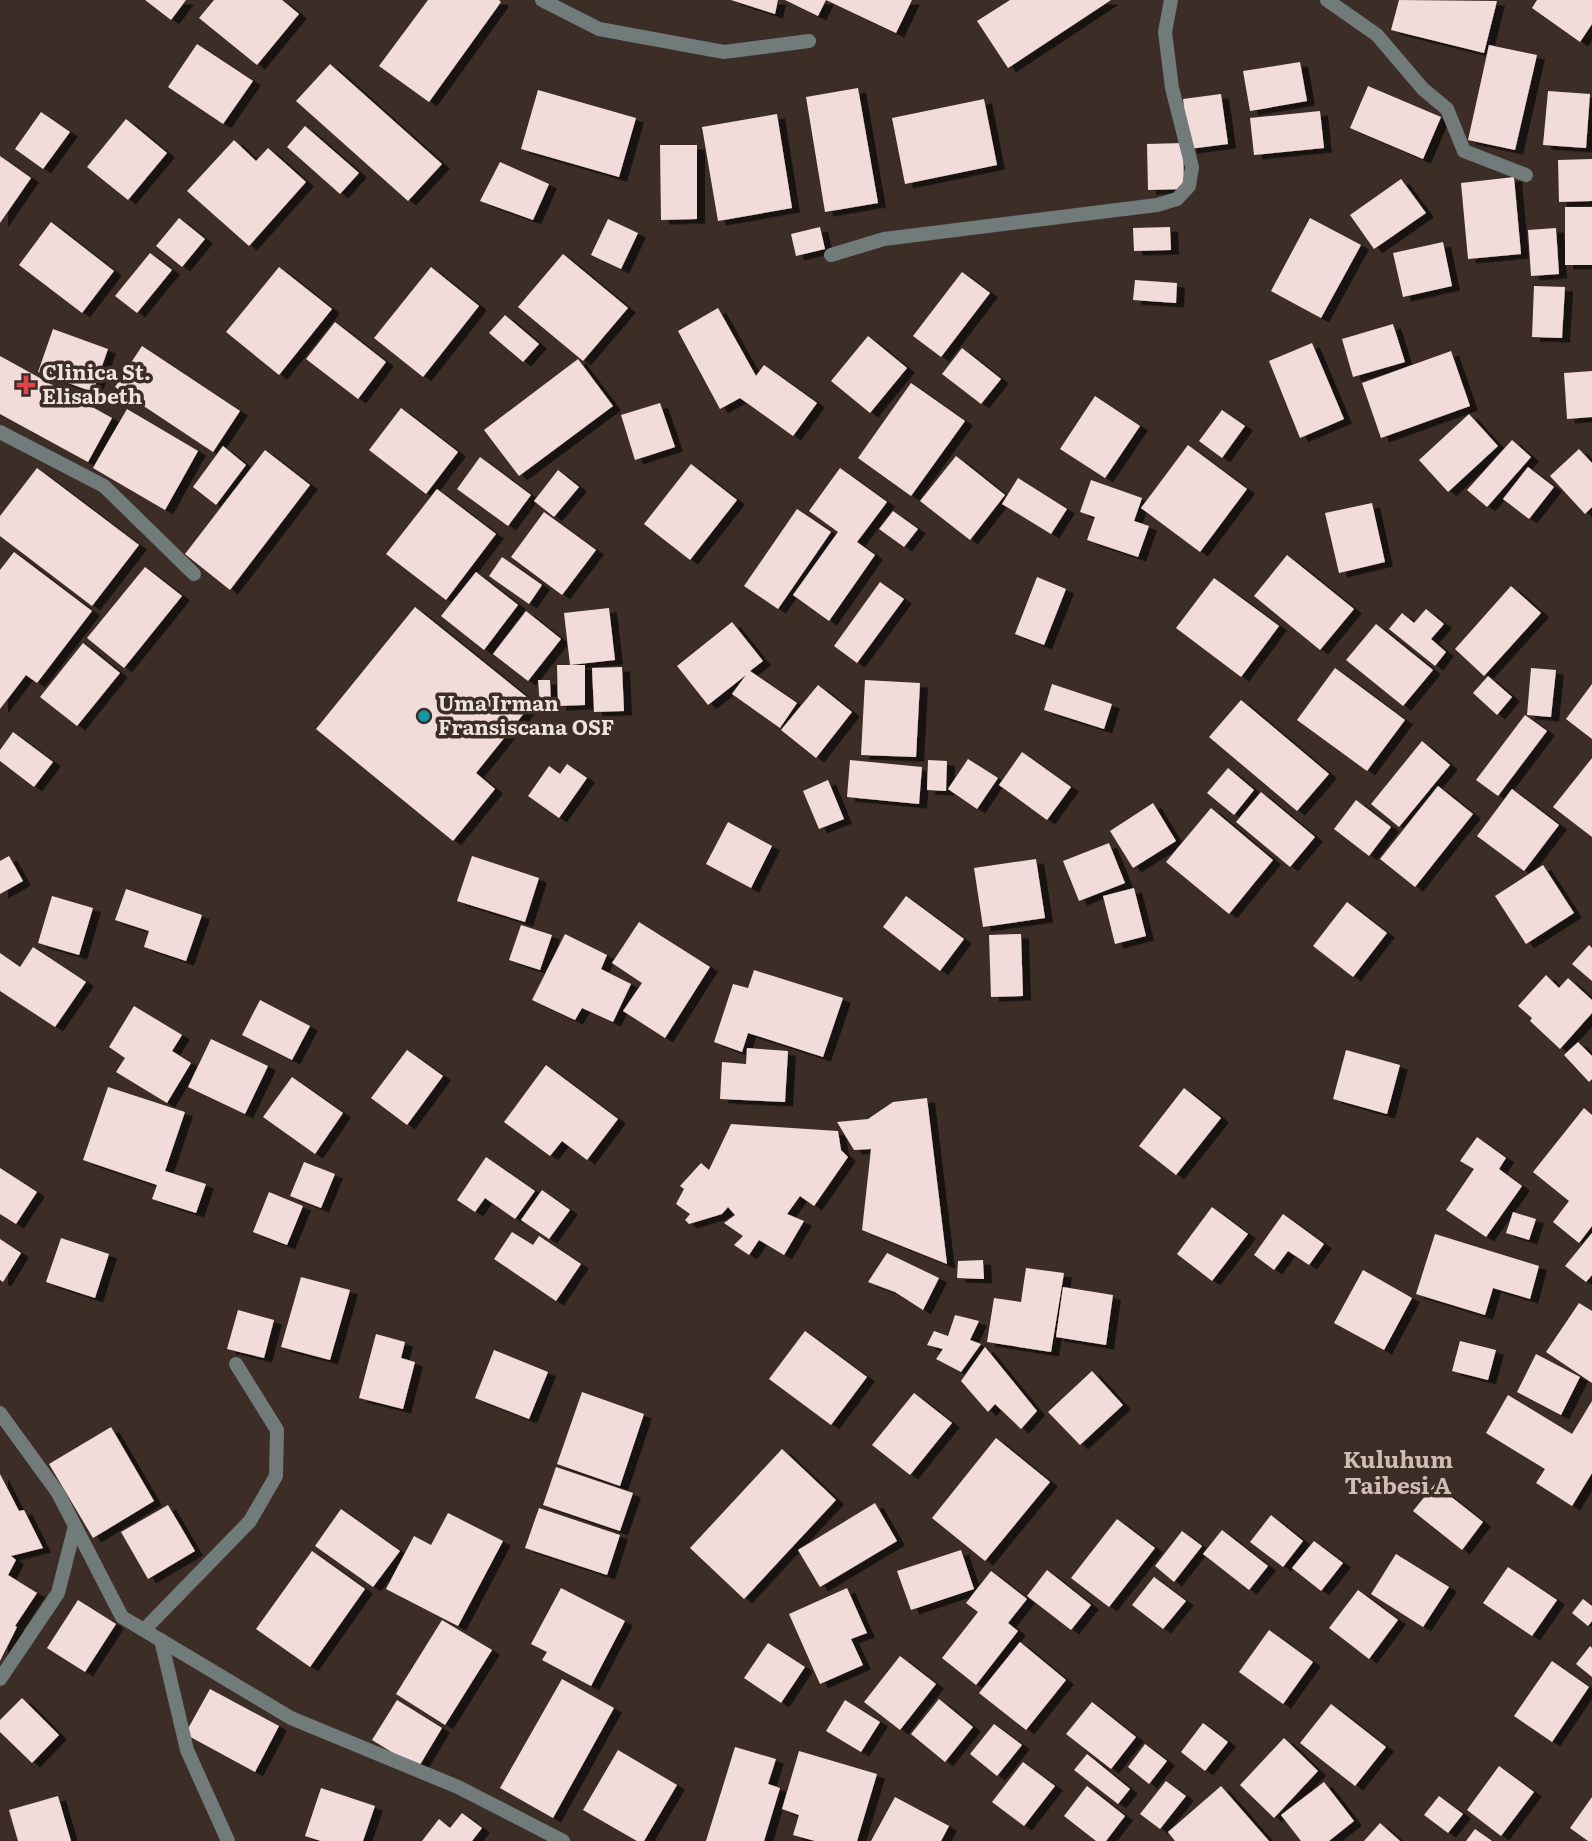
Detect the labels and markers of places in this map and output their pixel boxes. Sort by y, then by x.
place label: Clinica St. Elisabeth [42,355,151,410]
marker: Clinica St. Elisabeth [16,375,36,395]
place label: Uma Irman Fransiscana OSF [438,686,614,741]
marker: Uma Irman Fransiscana OSF [416,708,432,724]

